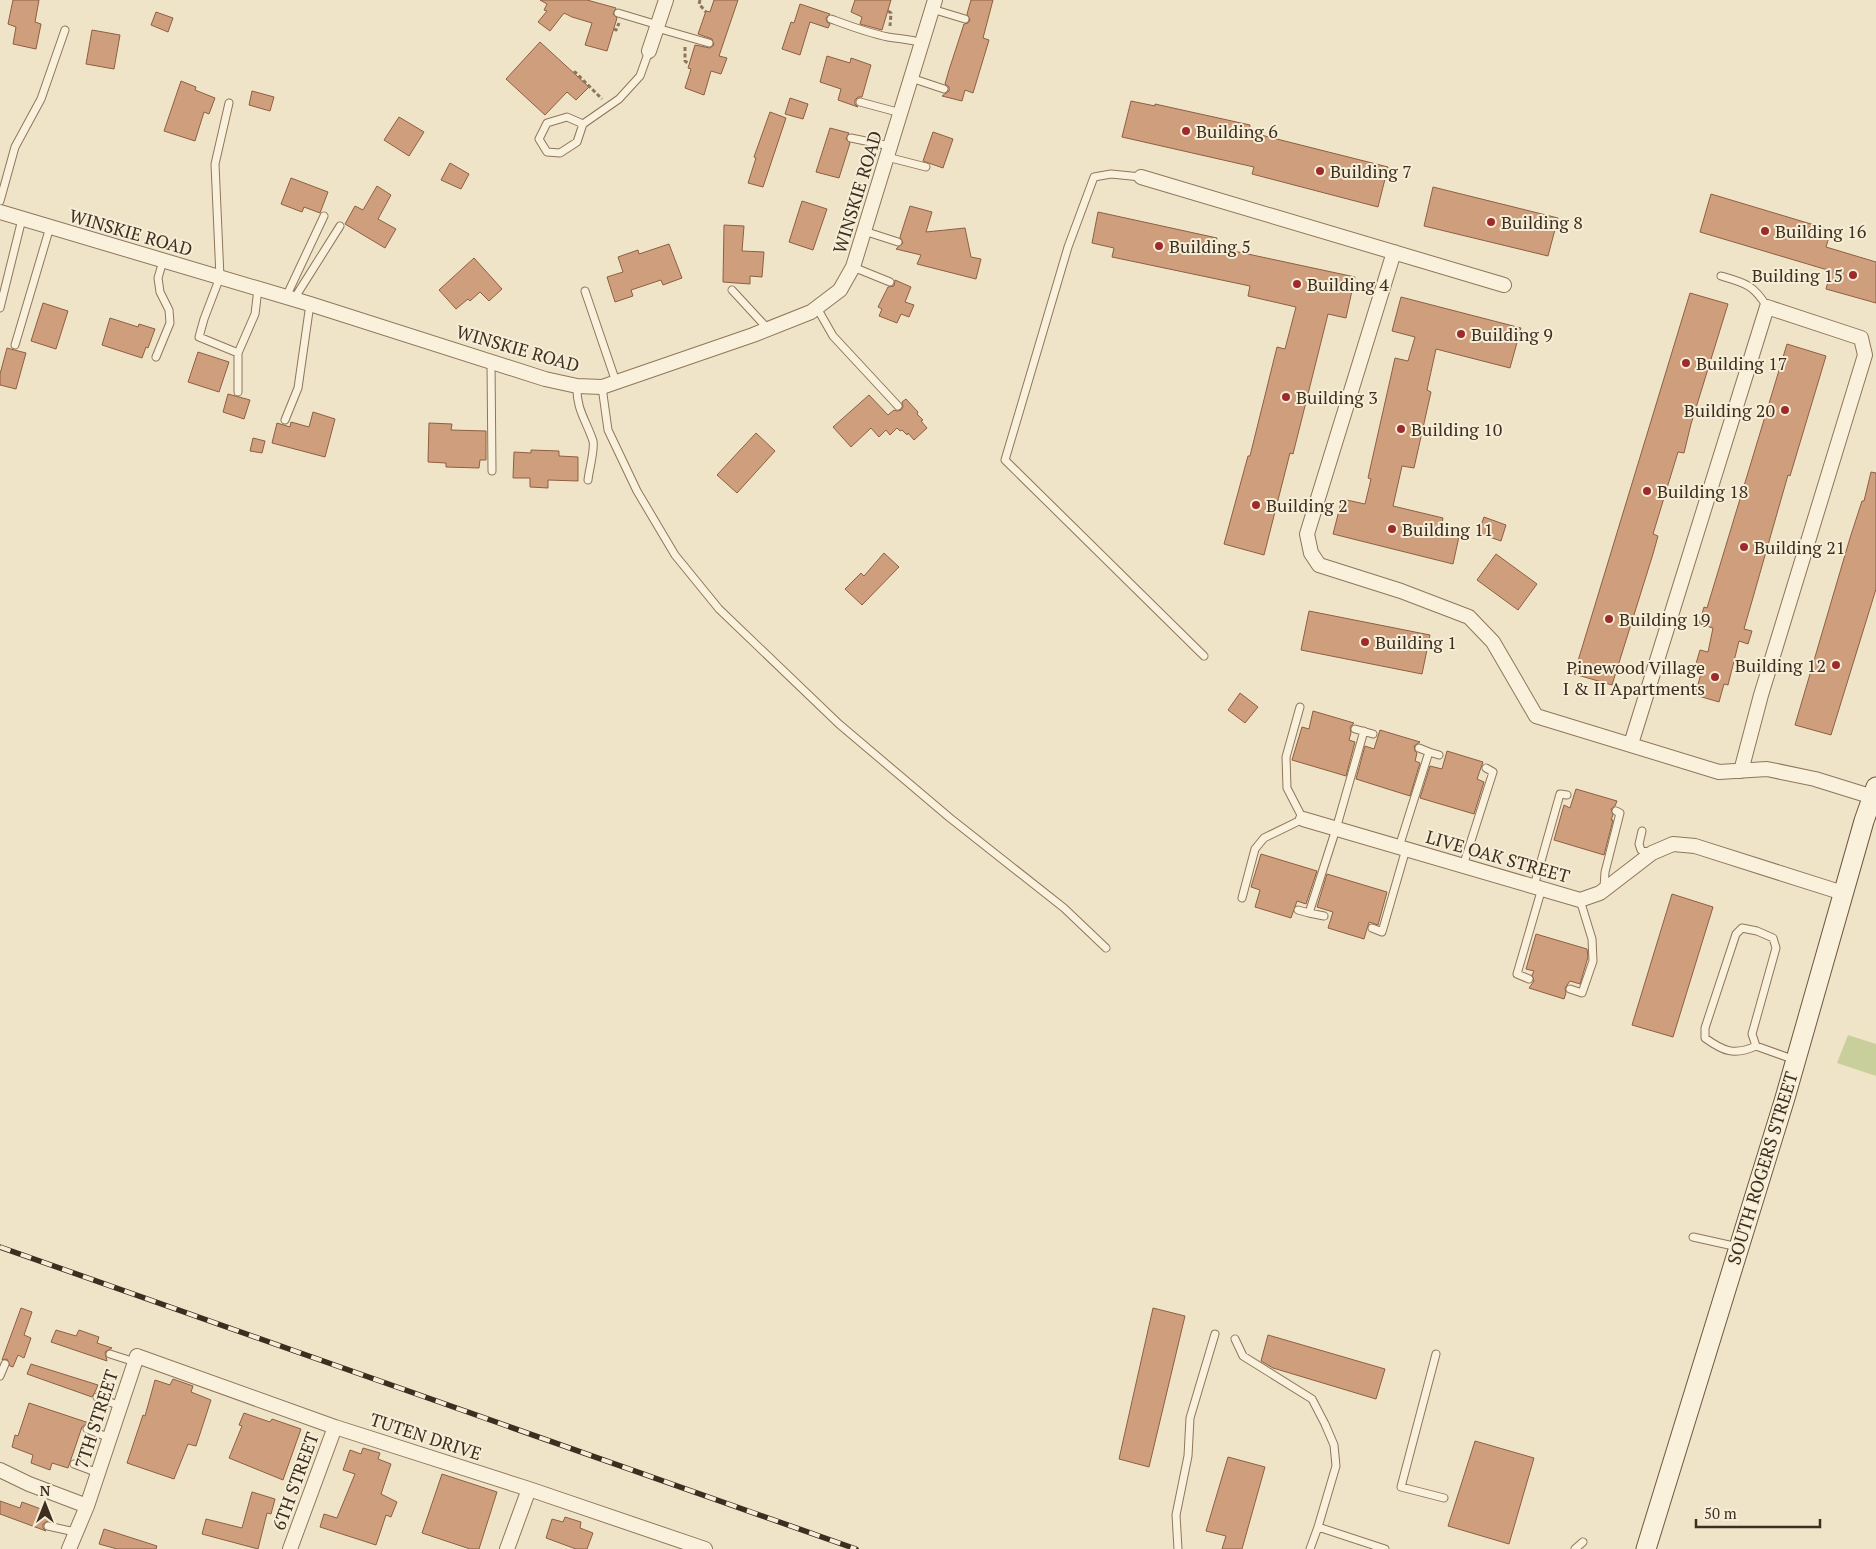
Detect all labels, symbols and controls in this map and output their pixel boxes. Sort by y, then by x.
place label: Building 6 [1196,119,1278,143]
marker: Building 6 [1180,125,1192,137]
street label: WINSKIE ROAD [827,128,887,256]
place label: Building 7 [1330,159,1412,183]
marker: Building 7 [1314,165,1326,177]
street label: WINSKIE ROAD [67,203,195,261]
place label: Building 8 [1501,210,1583,234]
marker: Building 8 [1485,216,1497,228]
place label: Building 16 [1775,219,1867,243]
marker: Building 16 [1759,225,1771,237]
place label: Building 5 [1169,234,1251,258]
marker: Building 5 [1153,240,1165,252]
place label: Building 15 [1752,263,1843,287]
marker: Building 15 [1847,269,1859,281]
place label: Building 4 [1307,272,1389,296]
marker: Building 4 [1291,278,1303,290]
street label: WINSKIE ROAD [454,319,582,377]
place label: Building 9 [1471,322,1553,346]
marker: Building 9 [1455,328,1467,340]
place label: Building 17 [1696,351,1787,375]
marker: Building 17 [1680,357,1692,369]
place label: Building 3 [1296,385,1378,409]
marker: Building 3 [1280,391,1292,403]
place label: Building 20 [1684,398,1775,422]
marker: Building 20 [1779,404,1791,416]
place label: Building 10 [1411,417,1502,441]
marker: Building 10 [1395,423,1407,435]
place label: Building 18 [1657,479,1748,503]
marker: Building 18 [1641,485,1653,497]
place label: Building 2 [1266,493,1348,517]
marker: Building 2 [1250,499,1262,511]
place label: Building 11 [1402,517,1493,541]
marker: Building 11 [1386,523,1398,535]
place label: Building 21 [1754,535,1845,559]
marker: Building 21 [1738,541,1750,553]
place label: Building 19 [1619,607,1710,631]
marker: Building 19 [1603,613,1615,625]
place label: Building 1 [1375,630,1457,654]
marker: Building 1 [1359,636,1371,648]
place label: Building 12 [1735,653,1826,677]
place label: Pinewood Village I & II Apartments [1563,655,1705,700]
marker: Building 12 [1830,659,1842,671]
marker: Pinewood Village I & II Apartments [1709,671,1721,683]
street label: LIVE OAK STREET [1423,824,1573,888]
street label: SOUTH ROGERS STREET [1721,1069,1803,1267]
street label: 7TH STREET [69,1367,123,1471]
street label: TUTEN DRIVE [367,1407,485,1465]
street label: 6TH STREET [266,1429,324,1533]
north arrow [20,1479,70,1529]
text: N [40,1481,51,1500]
scale bar [1696,1496,1820,1528]
text: 50 m [1704,1503,1737,1523]

